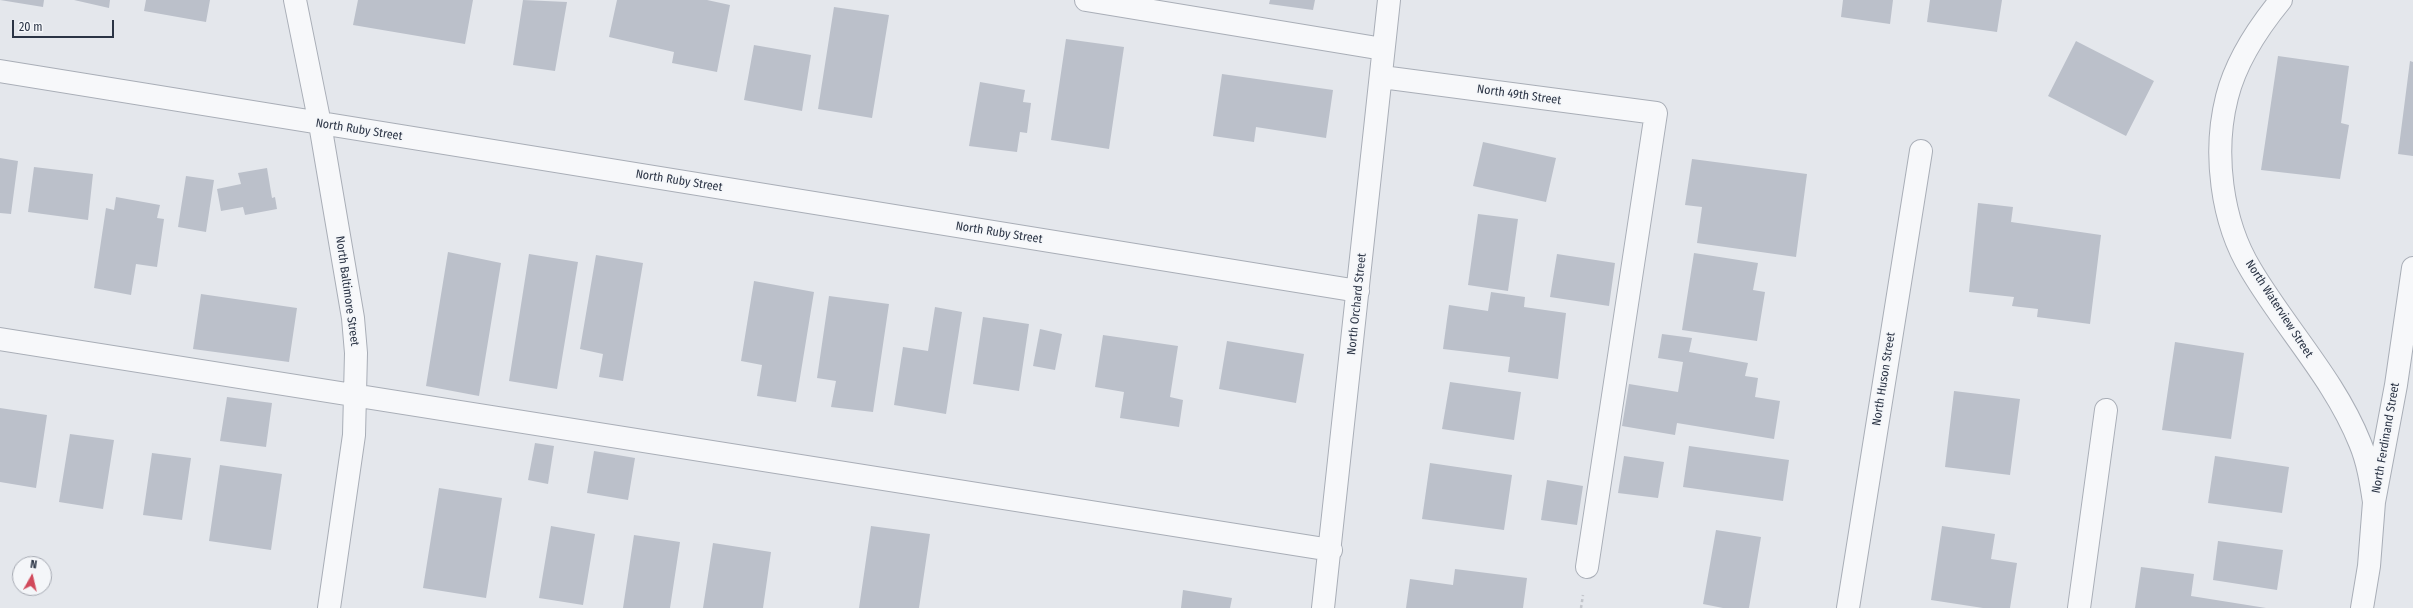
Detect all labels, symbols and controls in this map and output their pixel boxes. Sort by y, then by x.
scale bar [14,12,116,38]
text: 20 m [19,20,43,34]
street label: North 49th Street [1476,82,1562,108]
street label: North Ruby Street [315,116,403,144]
street label: North Ruby Street [635,167,723,195]
street label: North Ruby Street [955,219,1043,247]
street label: North Baltimore Street [332,235,362,347]
street label: North Orchard Street [1344,252,1370,356]
street label: North Waterview Street [2242,257,2316,361]
street label: North Huson Street [1869,331,1899,427]
street label: North Ferdinand Street [2369,381,2403,495]
north arrow [12,556,52,596]
text: N [29,558,38,572]

